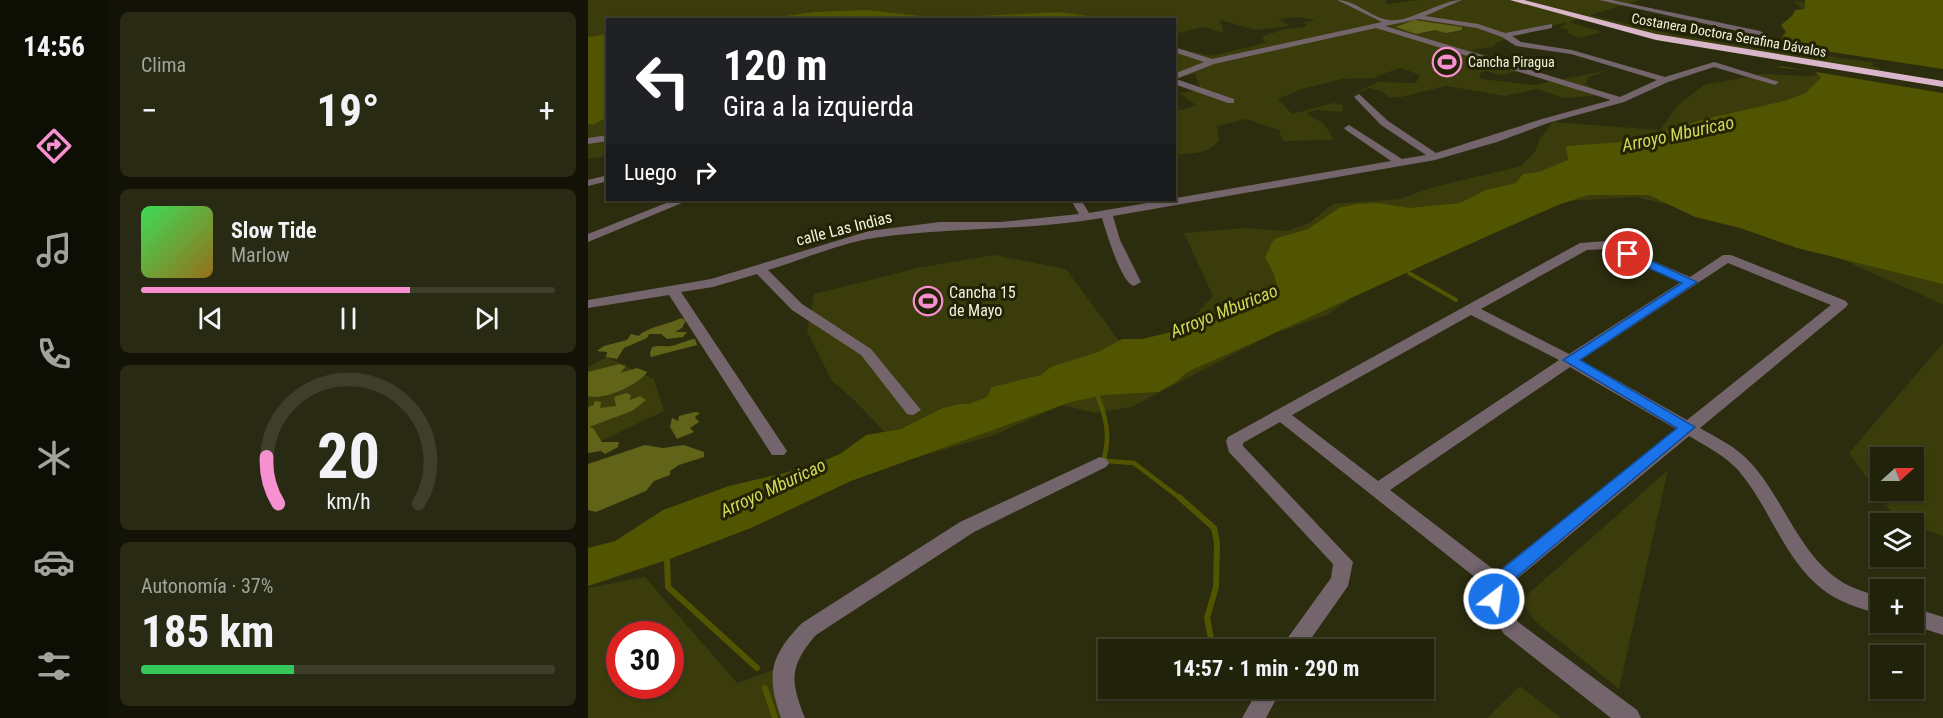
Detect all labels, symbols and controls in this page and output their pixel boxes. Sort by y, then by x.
street label: Costanera Doctora Serafina Dávalos [1630,10,1828,60]
text: 14:56 [23,31,85,63]
text: 120 m [723,41,828,90]
icon: left [624,42,702,120]
sports icon: Cancha Piragua [1431,46,1463,78]
text: Clima [141,53,186,77]
place label: Cancha Piragua [1468,54,1555,70]
text: 19° [317,84,380,137]
text: − [141,91,158,130]
text: + [539,91,555,130]
text: Gira a la izquierda [723,91,914,123]
water label: Arroyo Mburicao [1619,111,1736,156]
icon: directions [33,125,75,167]
icon: right [689,156,722,189]
text: Luego [624,160,677,185]
street label: calle Las Indias [794,207,894,250]
text: Slow Tide [231,218,317,243]
pin [1602,228,1653,279]
icon: music [33,229,75,271]
icon: arrive [1611,237,1644,270]
text: Marlow [231,243,289,267]
water label: Arroyo Mburicao [1166,279,1281,342]
place label: Cancha 15 de Mayo [949,283,1016,320]
sports icon: Cancha 15 de Mayo [912,285,944,317]
icon: previous [194,302,227,335]
icon: pause [332,302,365,335]
icon: next [470,302,503,335]
icon: phone [33,333,75,375]
text: 20 [316,420,380,493]
icon: climate [33,437,75,479]
north arrow [1870,447,1924,501]
map controls [1870,447,1924,699]
water label: Arroyo Mburicao [716,454,829,522]
text: km/h [326,490,370,515]
button: layers [1870,513,1924,567]
icon: car [33,541,75,583]
position arrow [1462,567,1526,631]
text: Autonomía · 37% [141,574,273,598]
button: + [1870,579,1924,633]
text: 185 km [141,605,274,658]
speed limit sign: 30 [606,621,684,699]
icon: filters [33,645,75,687]
button: − [1870,645,1924,699]
text: 14:57 · 1 min · 290 m [1173,656,1359,681]

